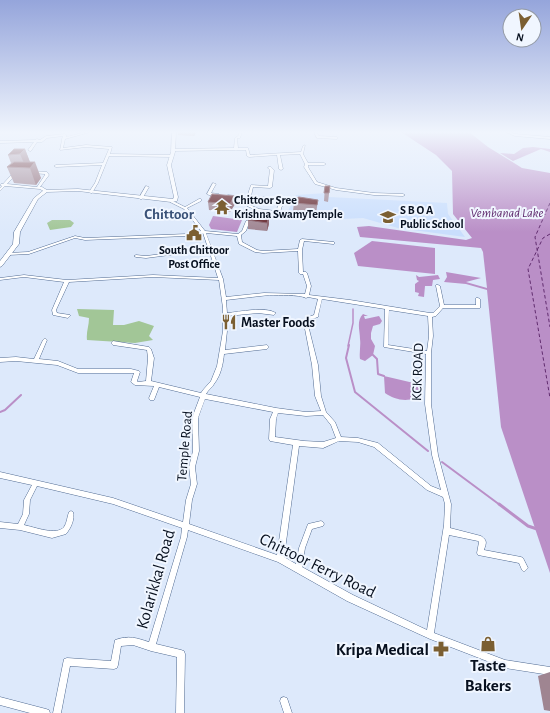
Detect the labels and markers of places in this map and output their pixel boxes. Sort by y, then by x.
place label: Chittoor Sree Krishna SwamyTemple [234,194,343,221]
temple icon: Chittoor Sree Krishna SwamyTemple [213,198,231,216]
place label: S B O A Public School [400,204,464,230]
school or university icon: S B O A Public School [379,208,397,226]
public building icon: South Chittoor Post Office [185,224,203,242]
place label: South Chittoor Post Office [159,244,230,270]
restaurant icon: Master Foods [220,313,238,331]
place label: Master Foods [241,316,315,330]
shop icon: Taste Bakers [479,635,497,653]
pharmacy icon: Kripa Medical [432,640,450,658]
place label: Kripa Medical [336,641,429,658]
place label: Taste Bakers [465,657,512,694]

